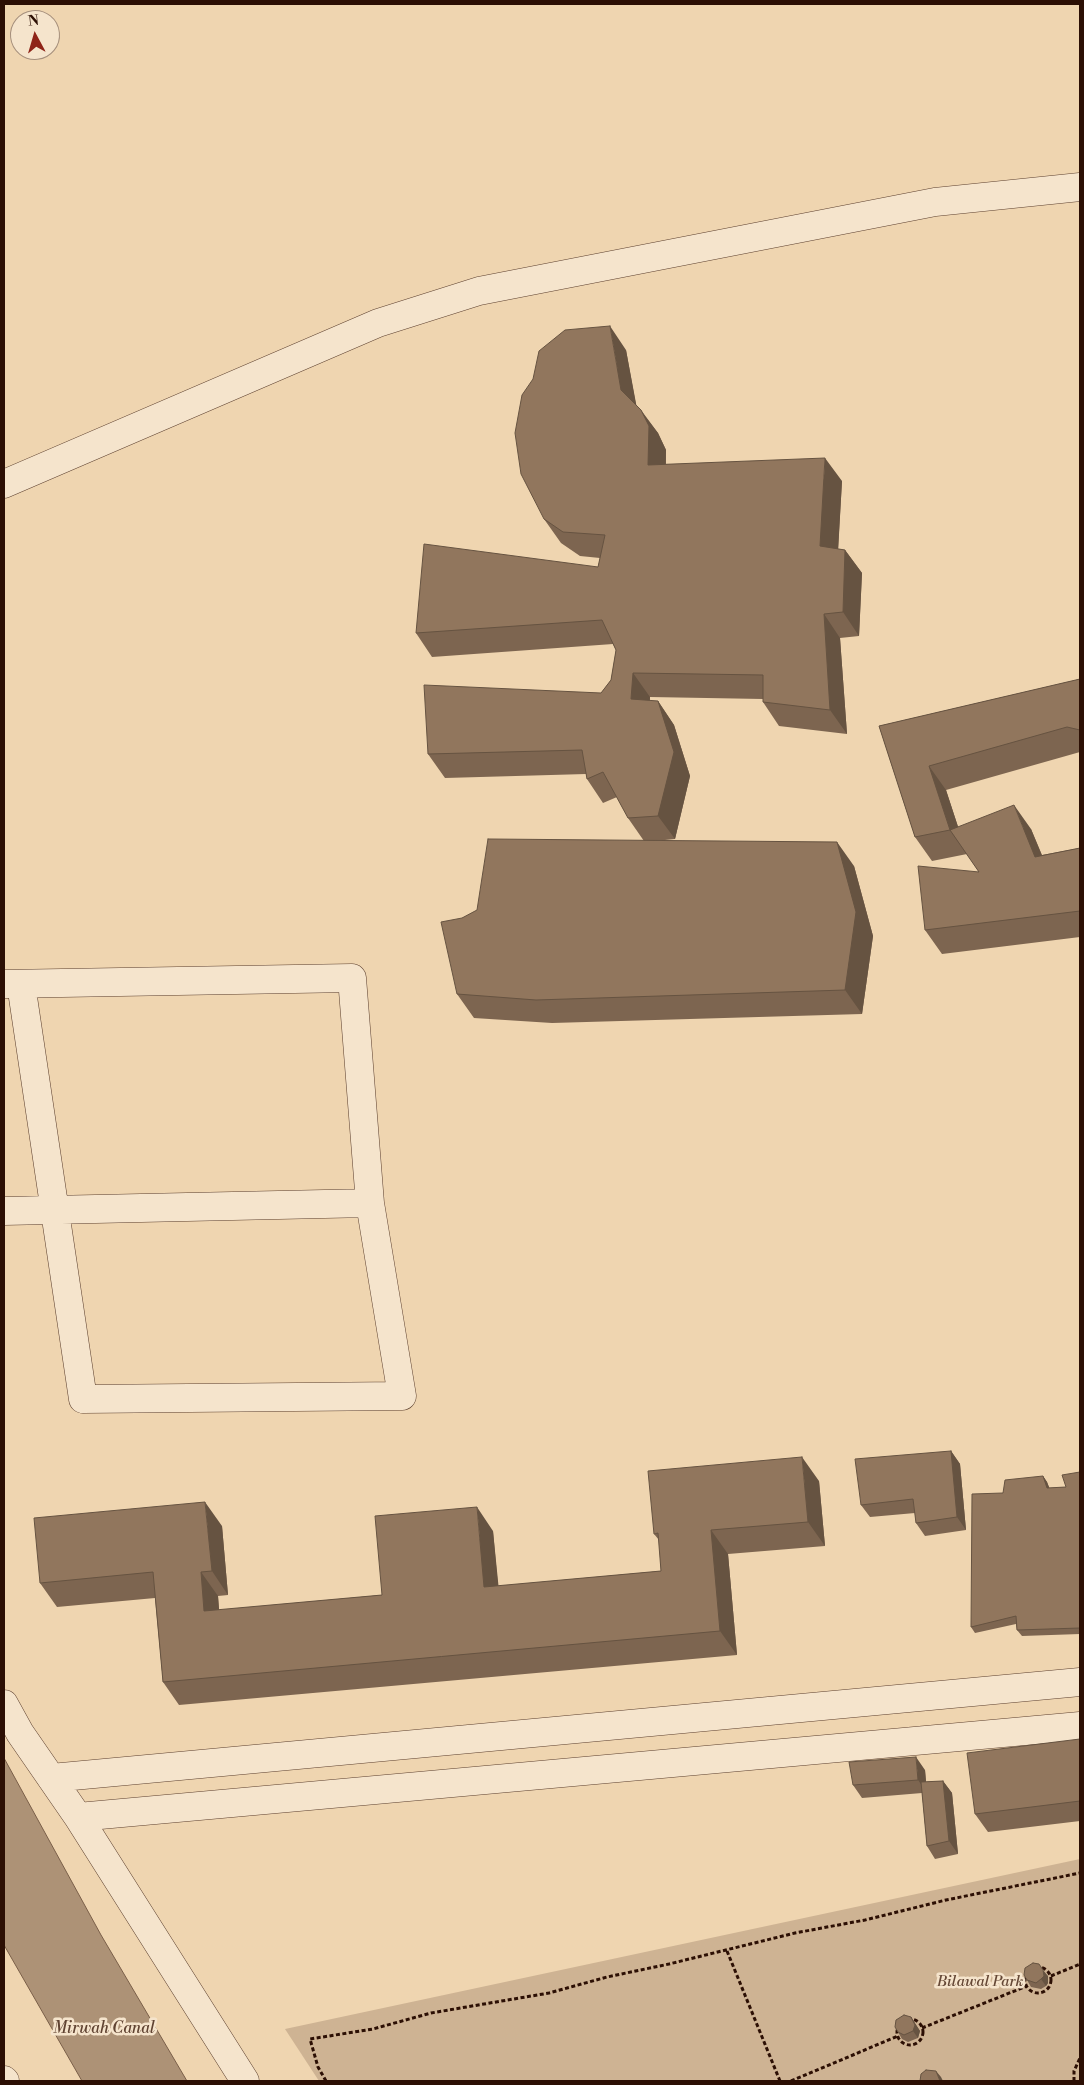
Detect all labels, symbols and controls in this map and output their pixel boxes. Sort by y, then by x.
north arrow [10,10,60,60]
text: N [27,12,40,31]
park label: Bilawal Park [937,1973,1023,1991]
water label: Mirwah Canal [53,2019,155,2039]

